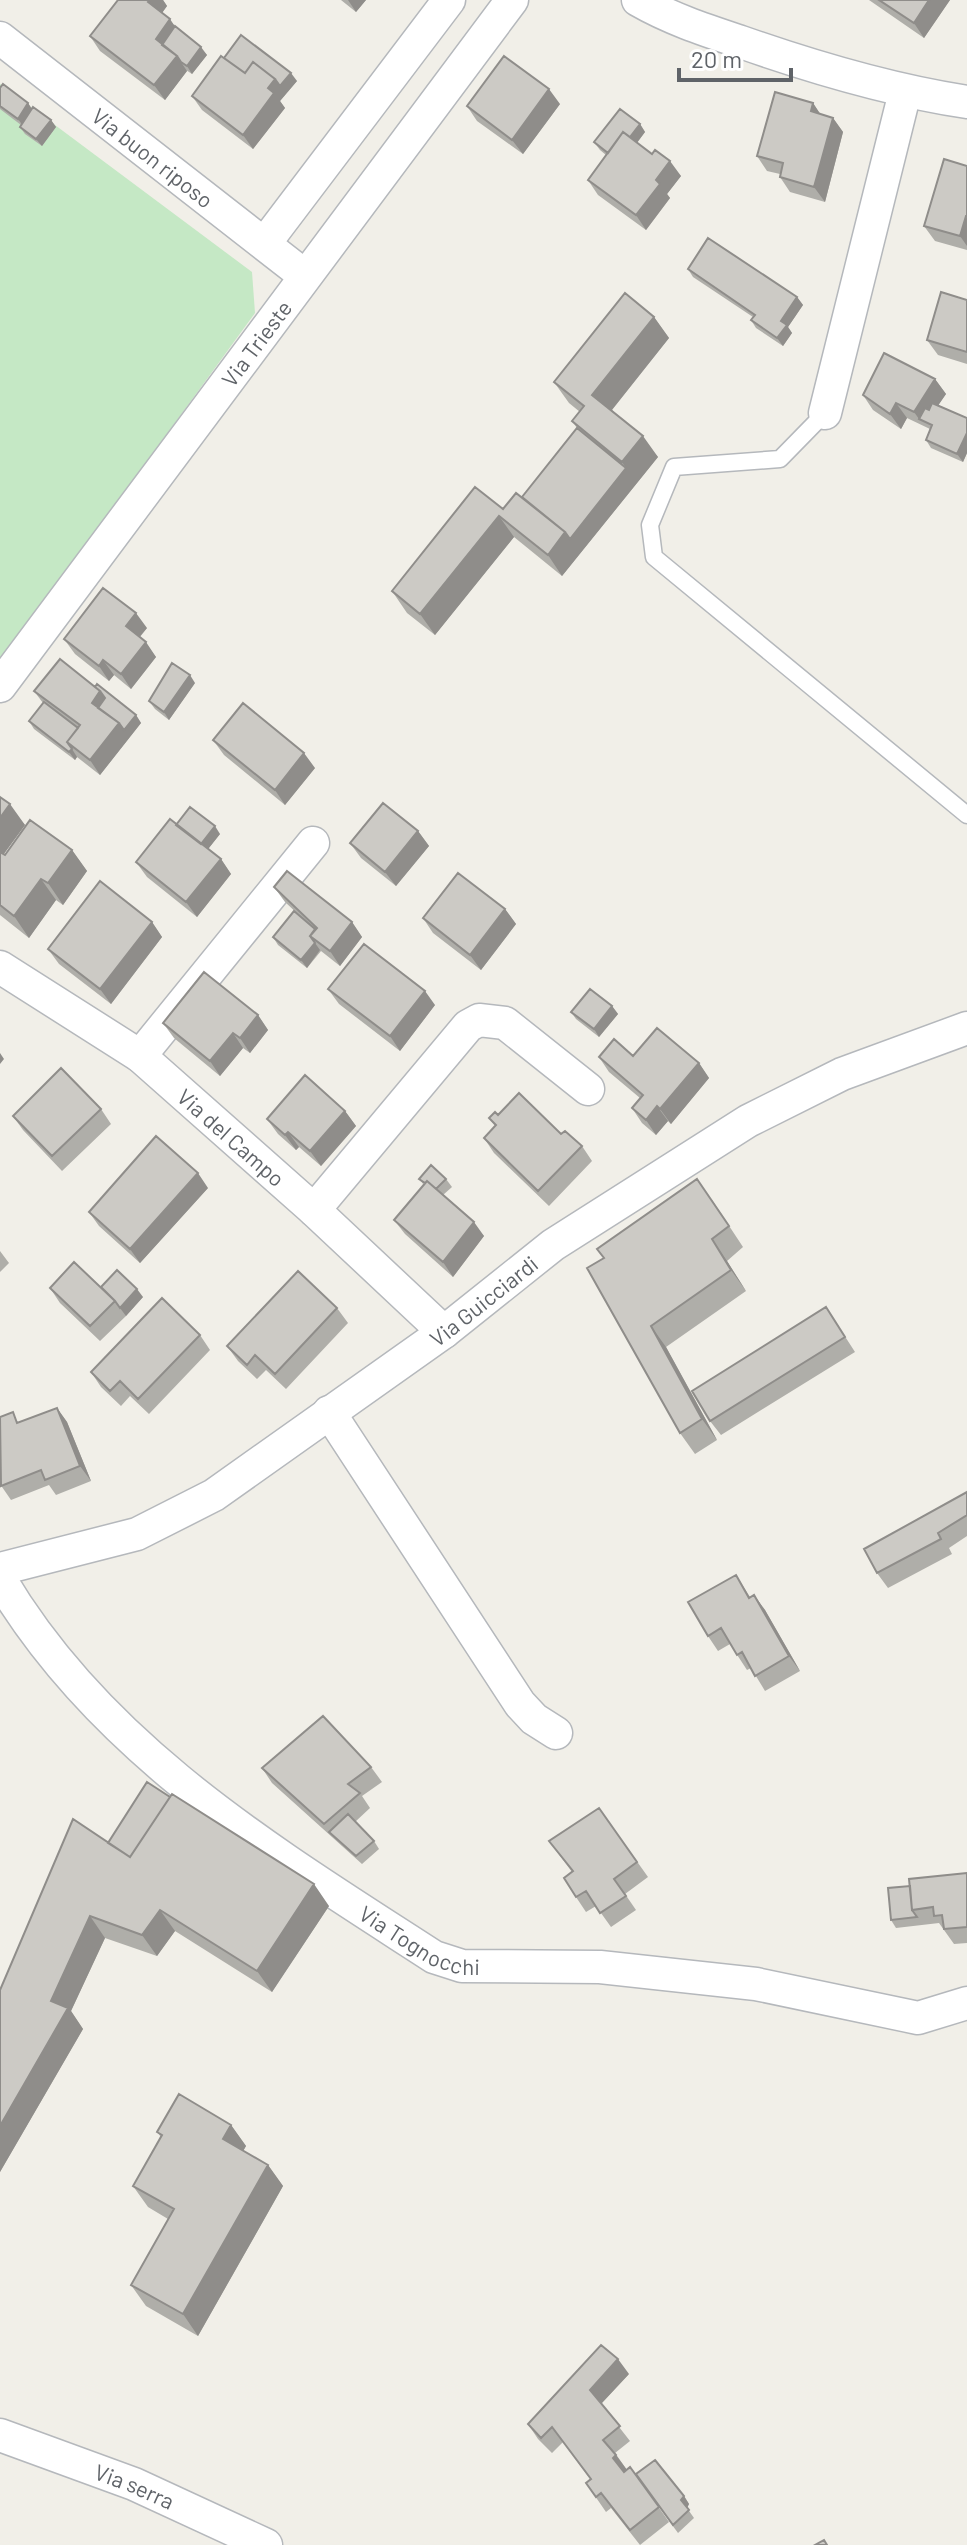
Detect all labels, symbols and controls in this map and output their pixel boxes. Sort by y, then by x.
scale bar [679,32,791,82]
text: 20 m [691,44,742,73]
street label: Via buon riposo [87,102,219,213]
street label: Via Trieste [215,295,297,391]
street label: Via del Campo [173,1083,290,1191]
street label: Via Guicciardi [424,1250,542,1351]
street label: Via Tognocchi [355,1900,480,1979]
street label: Via serra [91,2458,179,2514]

